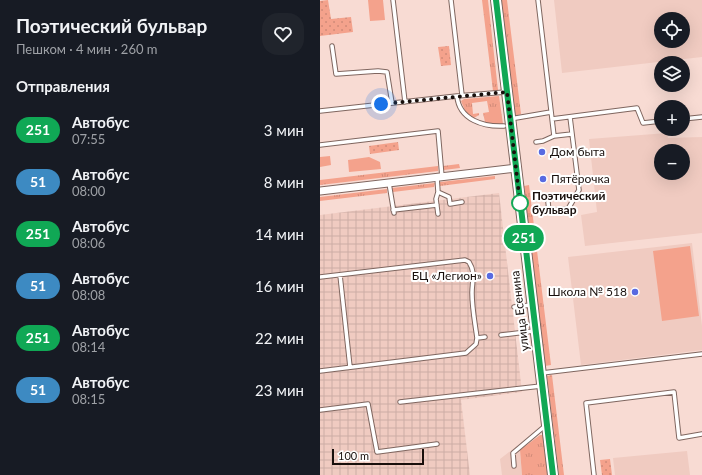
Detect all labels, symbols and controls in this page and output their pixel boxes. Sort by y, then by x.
map controls [654,12,690,180]
button: locate [654,12,690,48]
button: heart [262,13,304,55]
text: Поэтический бульвар [16,14,207,37]
text: Пешком · 4 мин · 260 m [16,41,157,57]
button: layers [654,56,690,92]
text: Отправления [16,77,110,95]
your location [371,94,391,114]
button: + [654,100,690,136]
text: Автобус [72,113,129,131]
text: 251 [26,121,50,138]
text: 3 мин [264,121,304,139]
text: 07:55 [72,131,105,147]
place label: Дом быта [550,144,605,159]
button: − [654,144,690,180]
marker: Дом быта [537,147,547,157]
text: Автобус [72,165,129,183]
place label: Пятёрочка [551,171,610,186]
text: 51 [30,173,46,190]
text: 8 мин [264,173,304,191]
marker: Пятёрочка [538,174,548,184]
text: 08:00 [72,183,105,199]
place label: Поэтический бульвар [532,188,605,217]
marker: Поэтический бульвар [511,194,529,212]
text: Автобус [72,217,129,235]
text: 251 [26,225,50,242]
text: 14 мин [255,225,304,243]
line badge: 251 [501,225,547,251]
text: 251 [512,229,536,246]
text: 08:06 [72,235,105,251]
place label: БЦ «Легион» [412,268,482,283]
text: Автобус [72,269,129,287]
street label: улица Есенина [507,270,532,352]
marker: БЦ «Легион» [485,271,495,281]
text: 51 [30,277,46,294]
text: 16 мин [255,277,304,295]
place label: Школа № 518 [548,284,627,299]
text: 08:08 [72,287,105,303]
marker: Школа № 518 [630,287,640,297]
text: Автобус [72,321,129,339]
text: 251 [26,329,50,346]
text: 22 мин [255,329,304,347]
text: 08:14 [72,339,105,355]
text: Автобус [72,373,129,391]
text: 51 [30,381,46,398]
text: 23 мин [255,381,304,399]
text: 08:15 [72,391,105,407]
scale bar [332,447,424,466]
text: 100 m [338,449,369,462]

